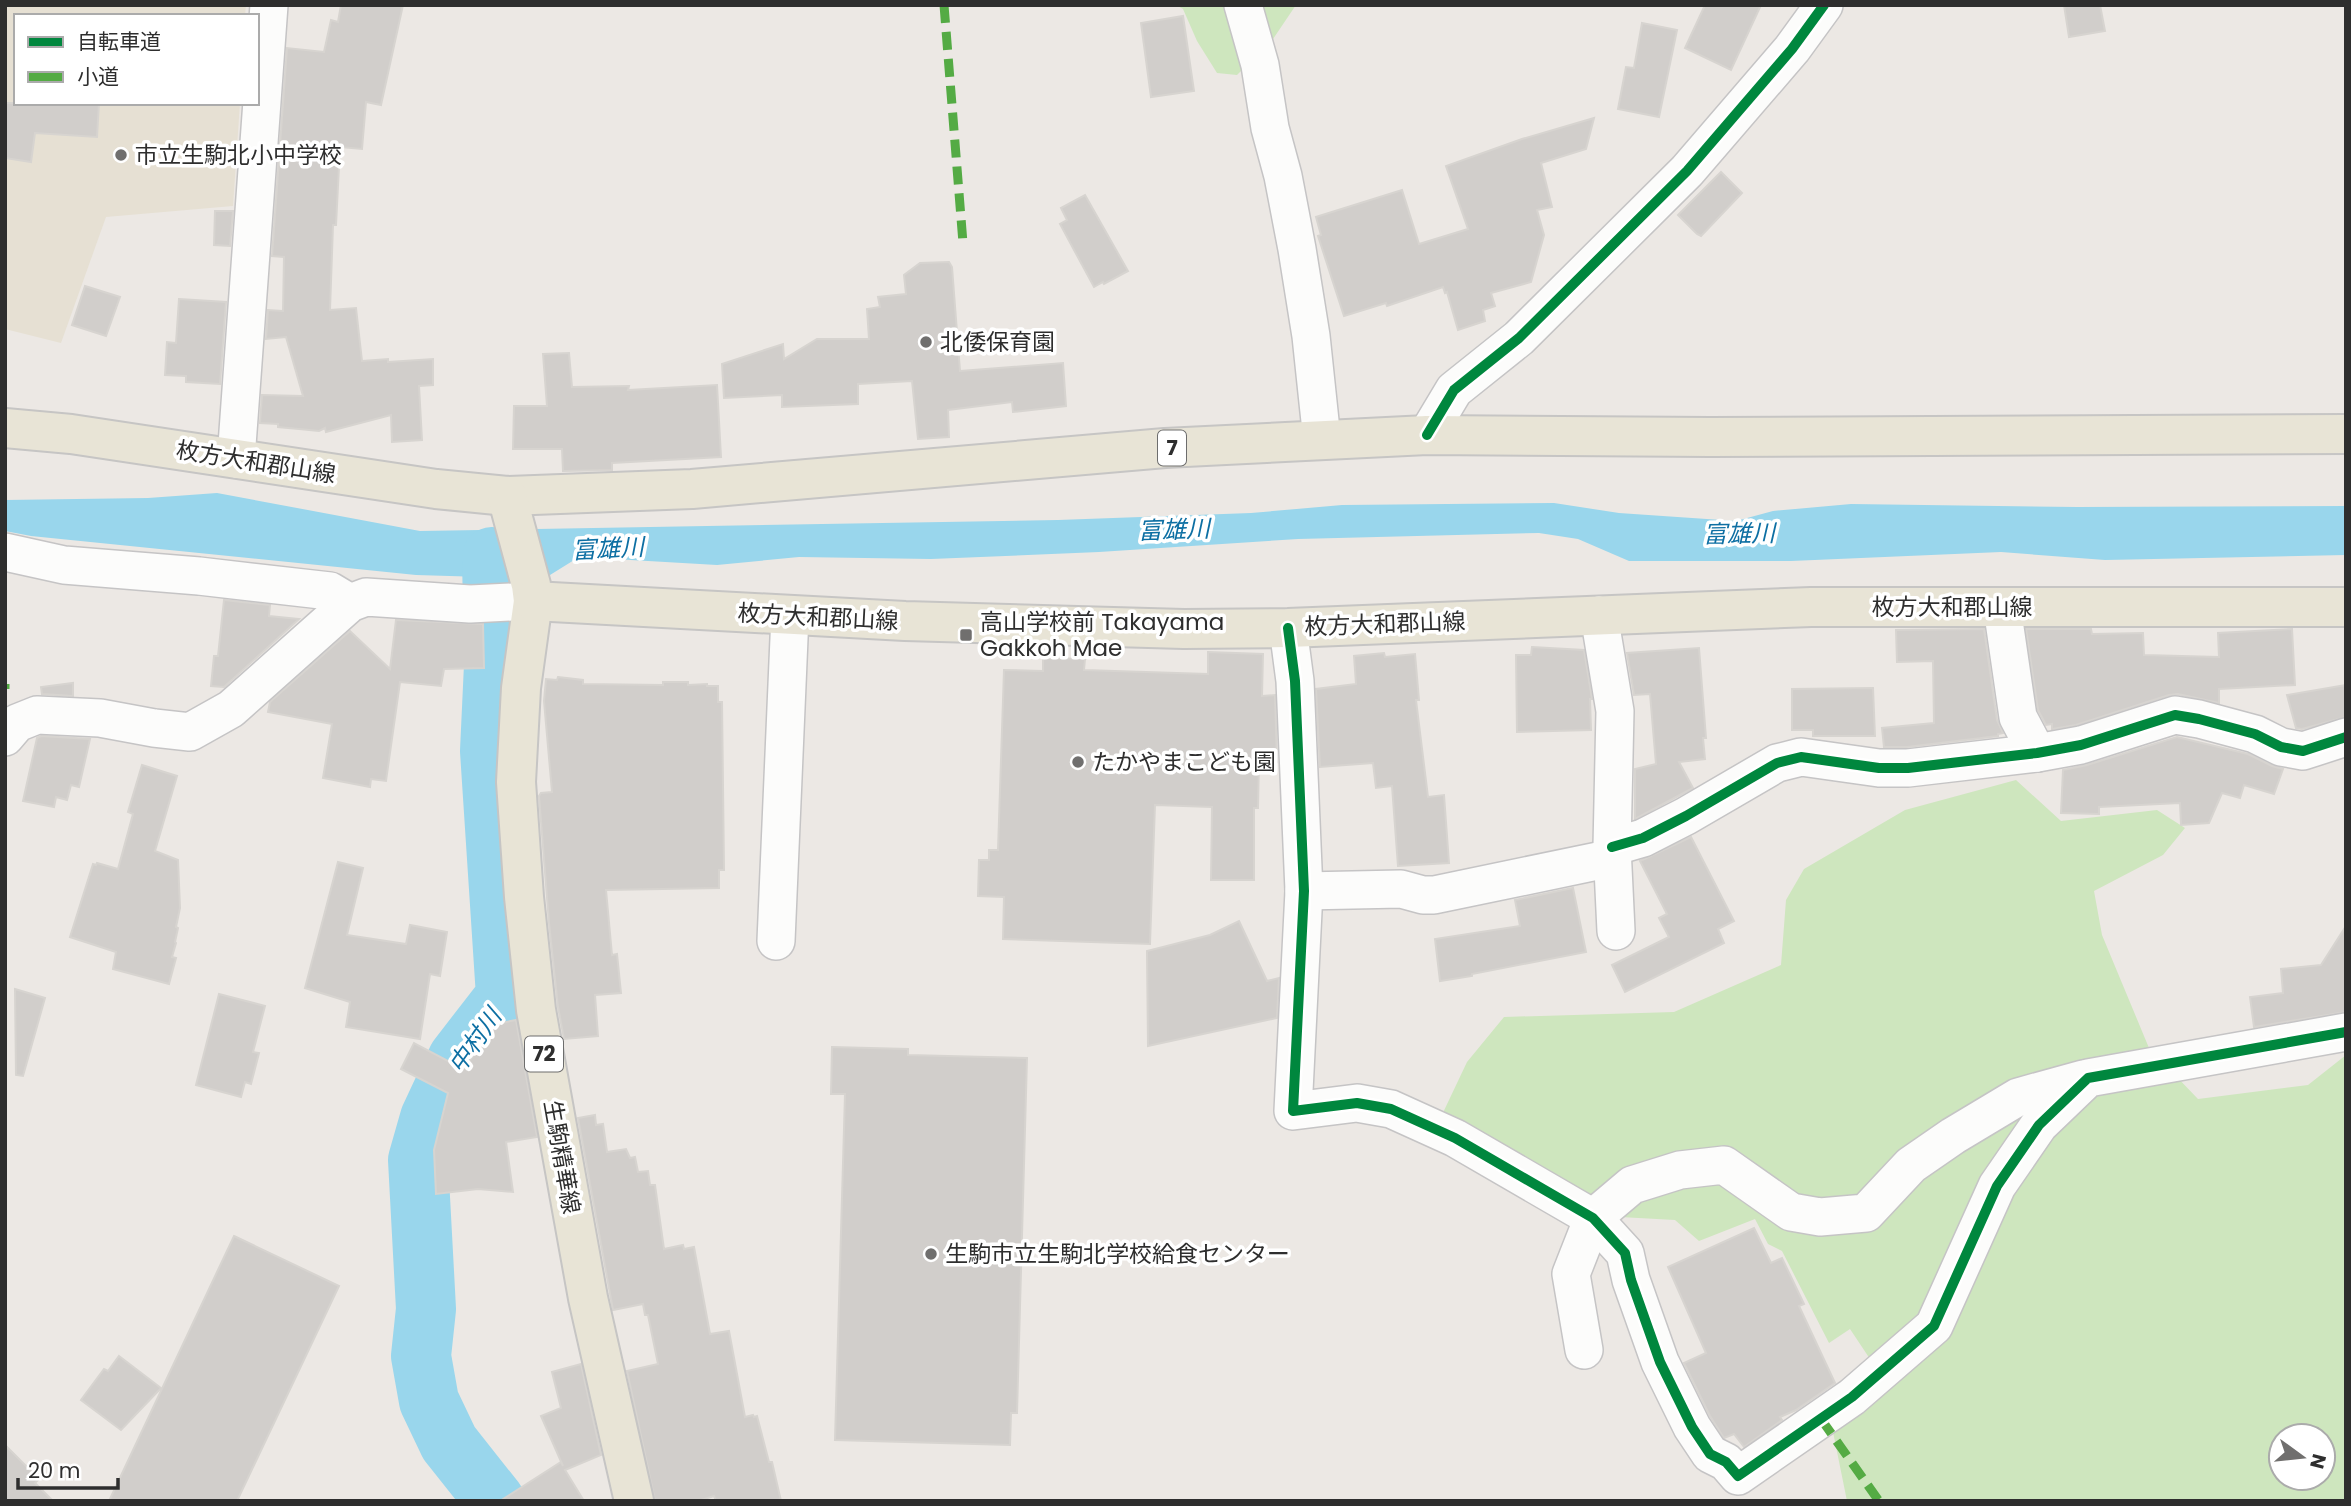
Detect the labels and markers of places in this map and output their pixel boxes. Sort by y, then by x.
place label: 市立生駒北小中学校 [135,139,342,171]
marker: 市立生駒北小中学校 [113,147,129,163]
place label: 北倭保育園 [940,326,1055,358]
marker: 北倭保育園 [918,334,934,350]
place label: 高山学校前 Takayama Gakkoh Mae [980,606,1224,664]
marker: 高山学校前 Takayama Gakkoh Mae [958,627,974,643]
place label: たかやまこども園 [1092,746,1276,778]
marker: たかやまこども園 [1070,754,1086,770]
place label: 生駒市立生駒北学校給食センター [945,1238,1290,1270]
marker: 生駒市立生駒北学校給食センター [923,1246,939,1262]

